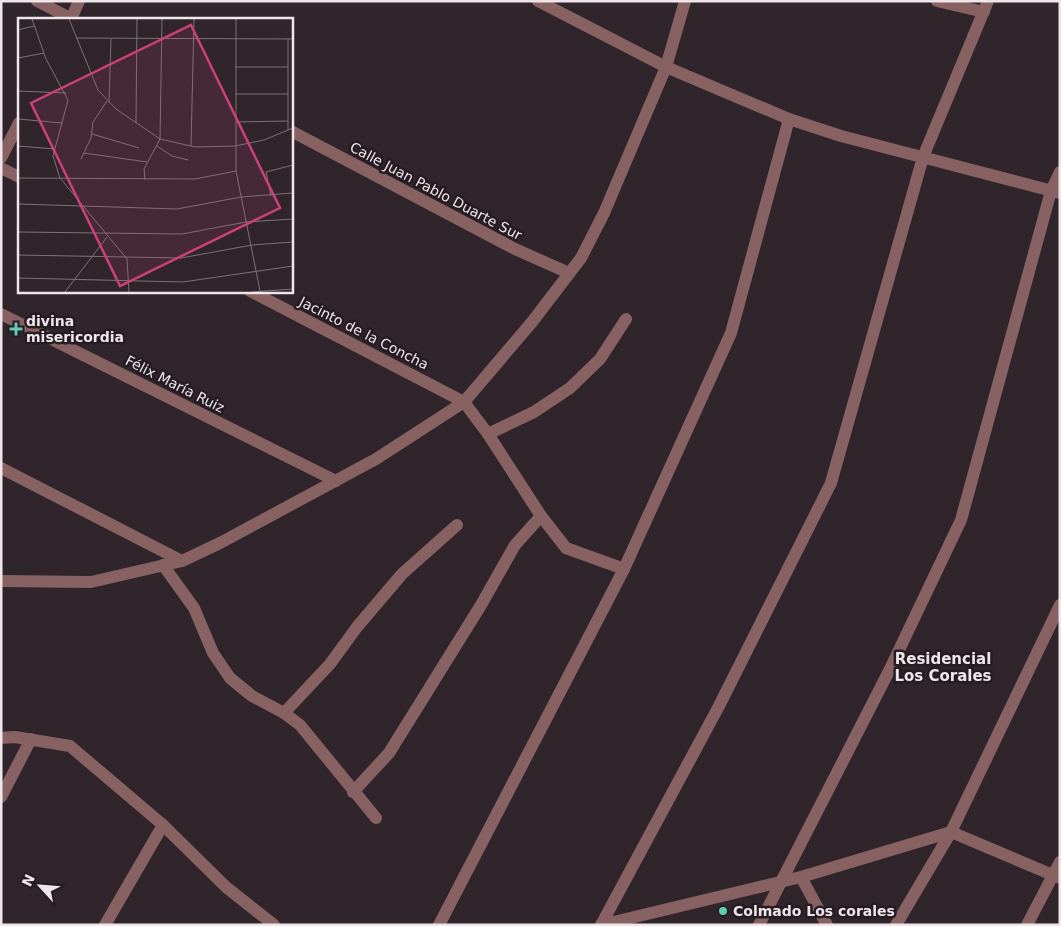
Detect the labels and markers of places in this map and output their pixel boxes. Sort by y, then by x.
place label: divina misericordia [26,313,124,345]
marker: divina misericordia [10,323,22,335]
place label: Colmado Los corales [733,903,895,919]
marker: Colmado Los corales [717,905,729,917]

